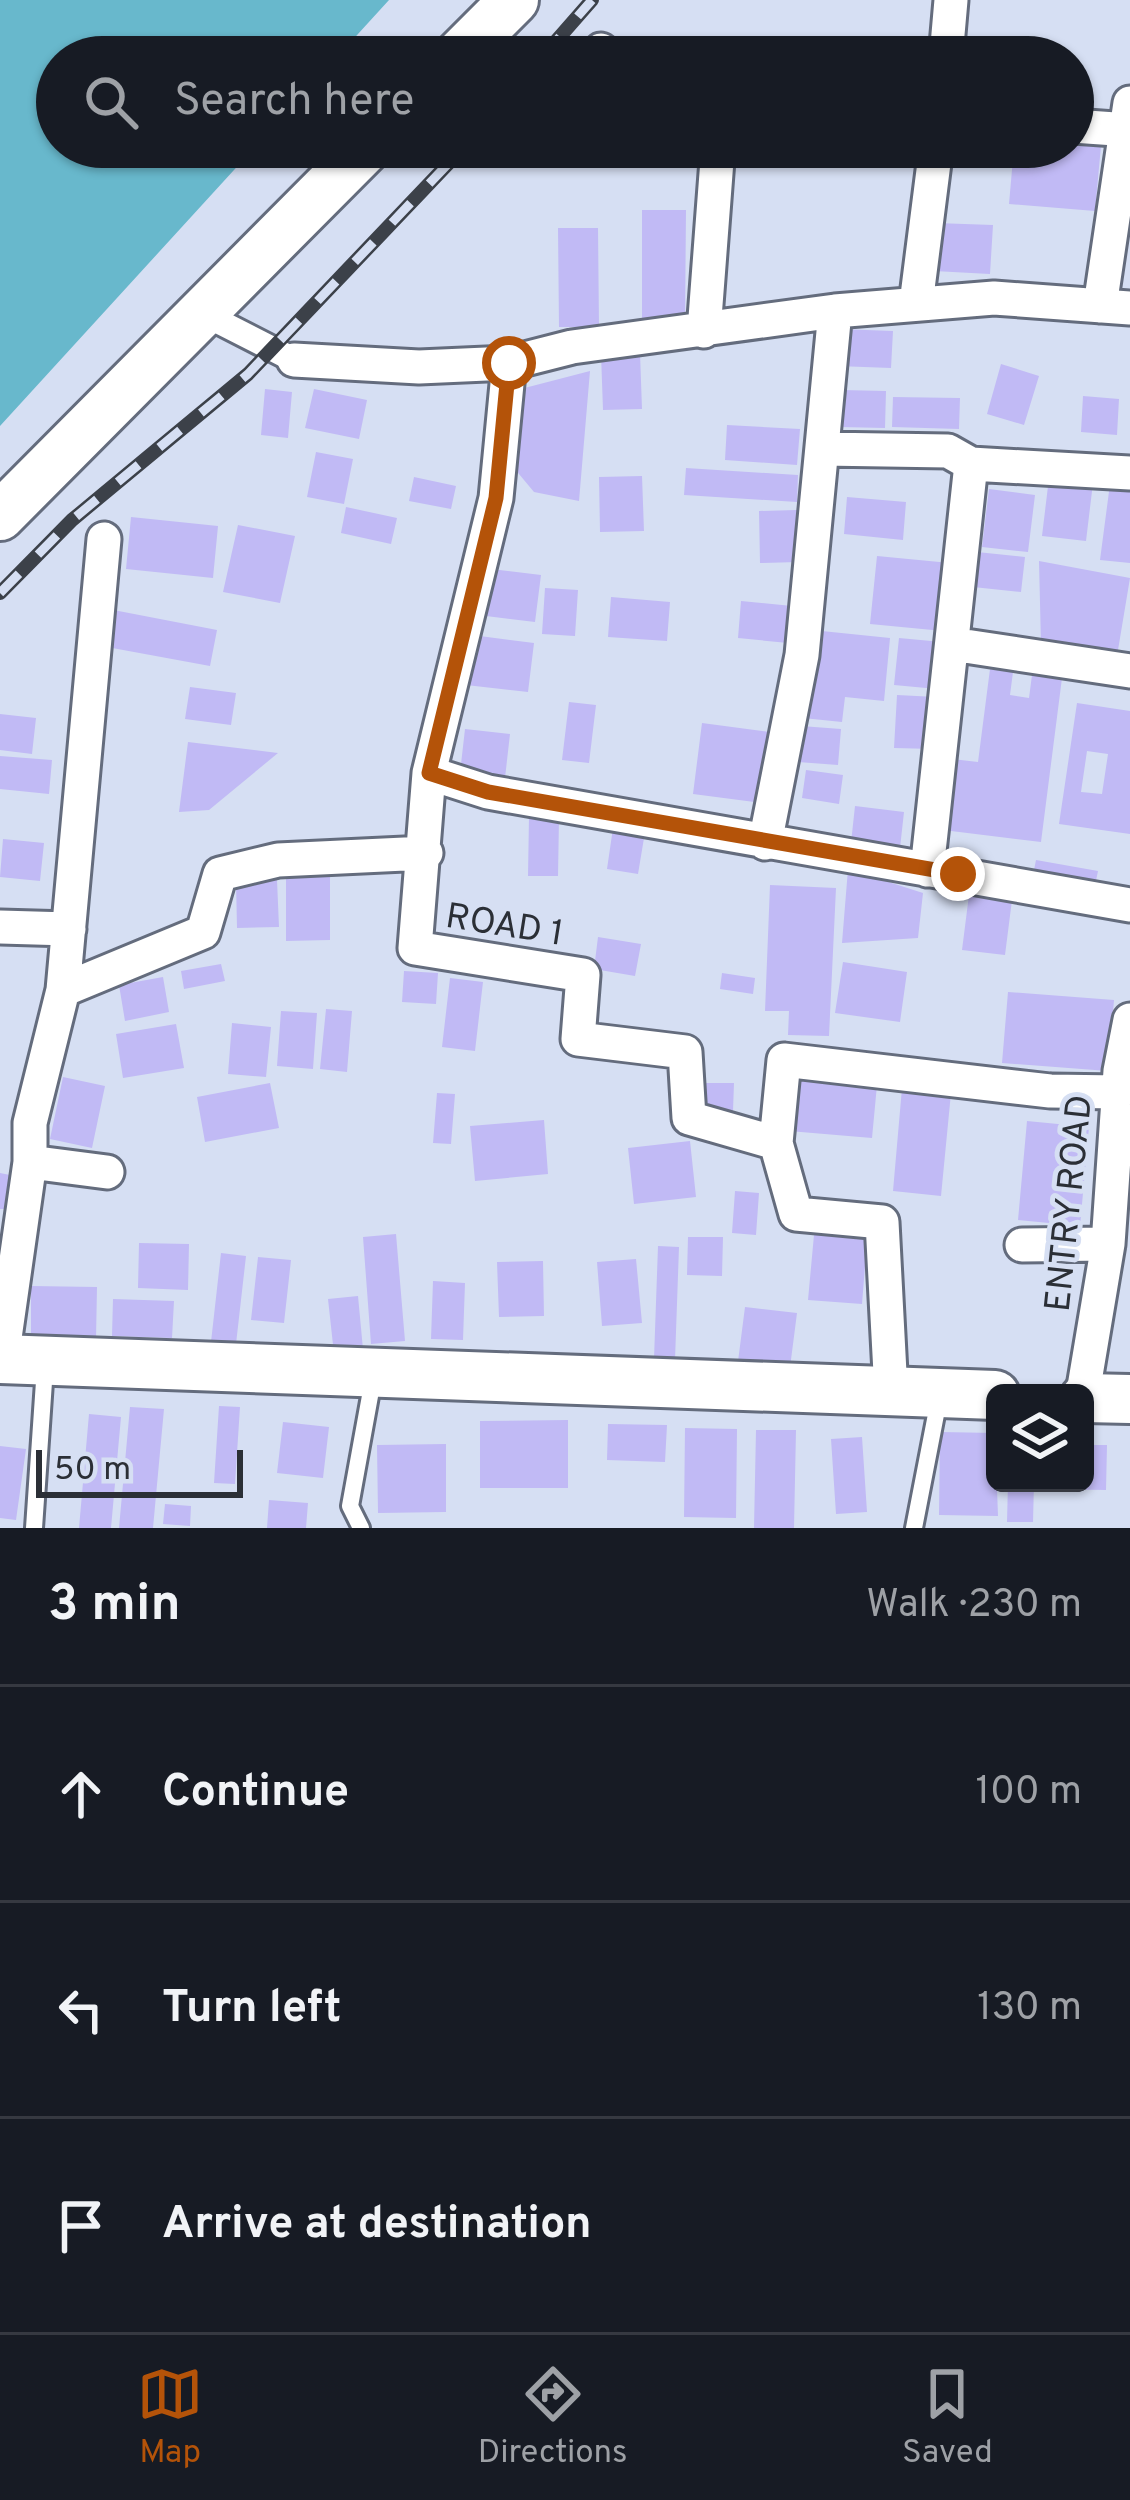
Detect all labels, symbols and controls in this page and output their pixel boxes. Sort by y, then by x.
search box [36,36,1094,168]
icon: search [78,69,144,135]
text: Search here [174,74,414,131]
route start [482,336,536,390]
route end [931,847,985,901]
street label: ROAD 1 [442,895,567,959]
street label: ENTRY ROAD [1037,1093,1105,1314]
map controls [986,1384,1094,1492]
button: layers [986,1384,1094,1492]
scale bar [36,1444,243,1497]
text: 50 m [54,1450,131,1492]
text: 3 min [48,1574,181,1639]
text: Walk · 230 m [866,1582,1082,1631]
icon: ahead [48,1761,114,1827]
text: Continue [162,1765,349,1822]
text: 100 m [975,1769,1082,1818]
icon: left [48,1977,114,2043]
text: Turn left [162,1981,341,2038]
text: 130 m [977,1985,1082,2034]
icon: arrive [48,2193,114,2259]
text: Arrive at destination [162,2197,592,2254]
tab: Map [137,2361,203,2475]
tab: Directions [478,2361,628,2475]
tab: Saved [902,2361,993,2475]

